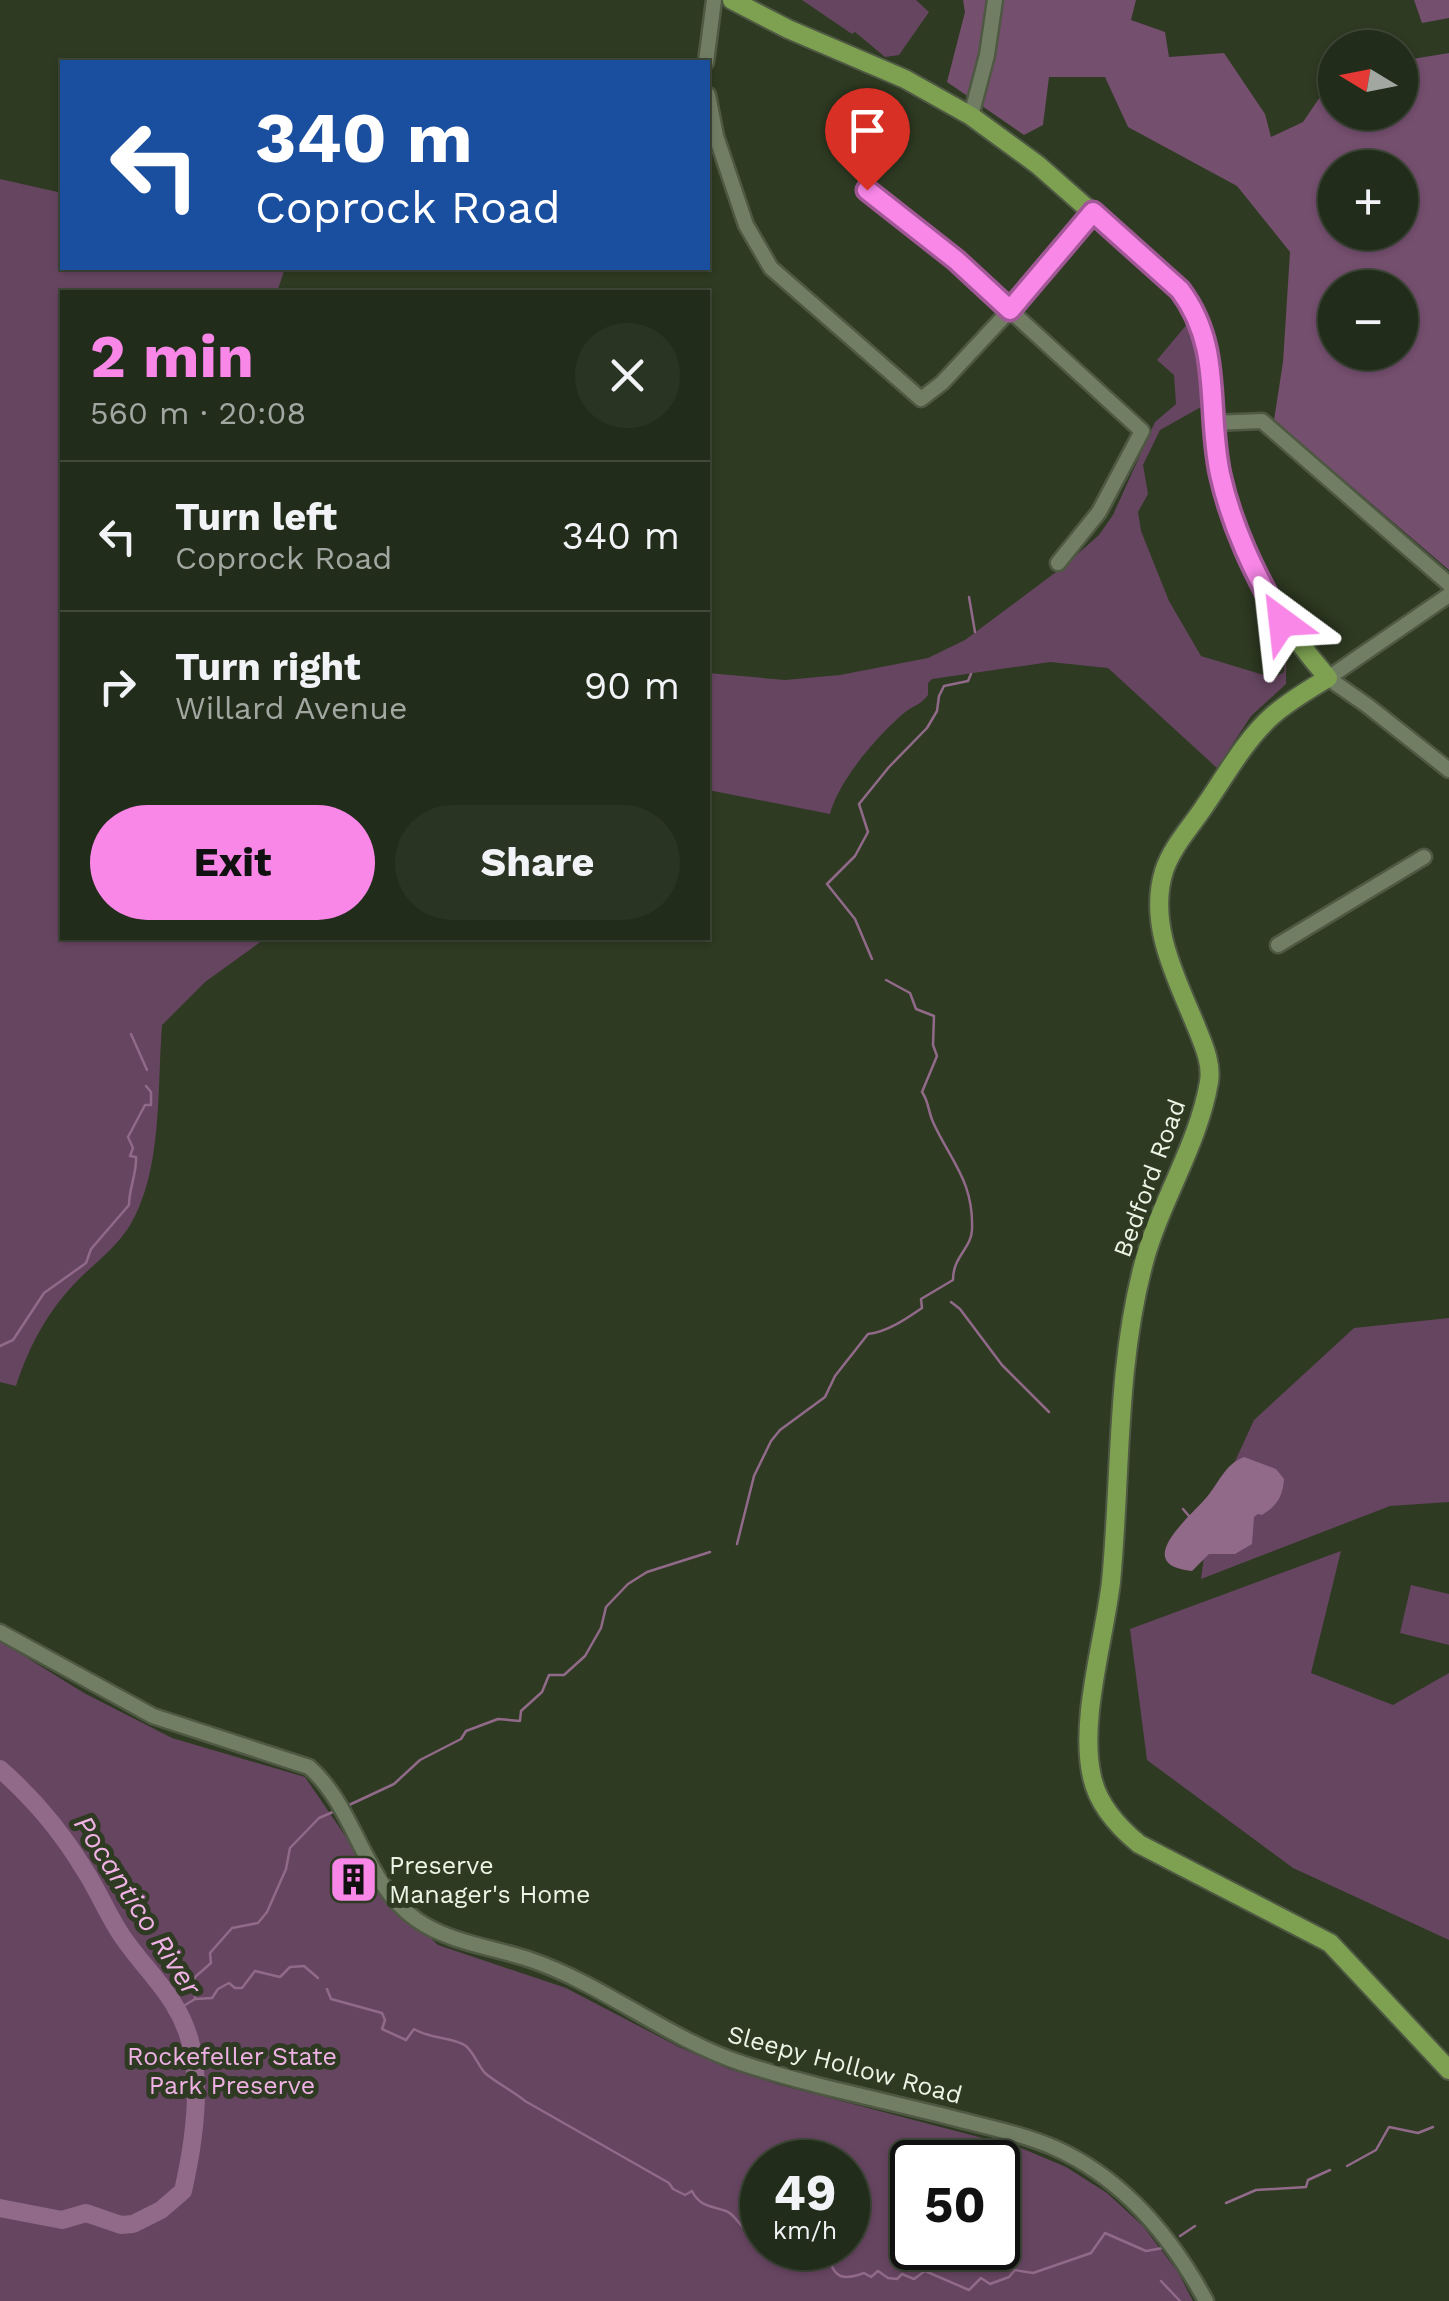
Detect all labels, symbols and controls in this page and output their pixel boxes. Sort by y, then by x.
north arrow [1318,30,1418,130]
map controls [1318,30,1418,370]
pin [825,88,910,191]
text: 340 m [255,97,473,179]
icon: left [90,100,220,230]
icon: arrive [840,103,895,158]
button: + [1318,150,1418,250]
text: Coprock Road [255,181,561,234]
button: − [1318,270,1418,370]
text: 2 min [90,321,254,392]
button: close [575,323,680,428]
text: 560 m · 20:08 [90,394,306,432]
text: Turn left [175,495,337,539]
icon: left [90,509,145,564]
text: 340 m [562,514,680,558]
text: Coprock Road [175,539,392,577]
position arrow [1230,570,1334,674]
text: Turn right [175,645,361,689]
icon: right [90,659,145,714]
text: 90 m [584,664,680,708]
text: Willard Avenue [175,689,407,727]
button: Exit [90,805,375,920]
button: Share [395,805,680,920]
street label: Bedford Road [1107,1095,1191,1261]
water label: Pocantico River [67,1809,209,2002]
place label: Preserve Manager's Home [389,1851,591,1909]
building icon: Preserve Manager's Home [328,1853,380,1905]
street label: Sleepy Hollow Road [724,2019,965,2110]
park label: Rockefeller State Park Preserve [127,2042,337,2100]
speed limit sign: 50 [890,2140,1020,2270]
text: 49 [773,2163,837,2222]
text: km/h [773,2216,837,2245]

